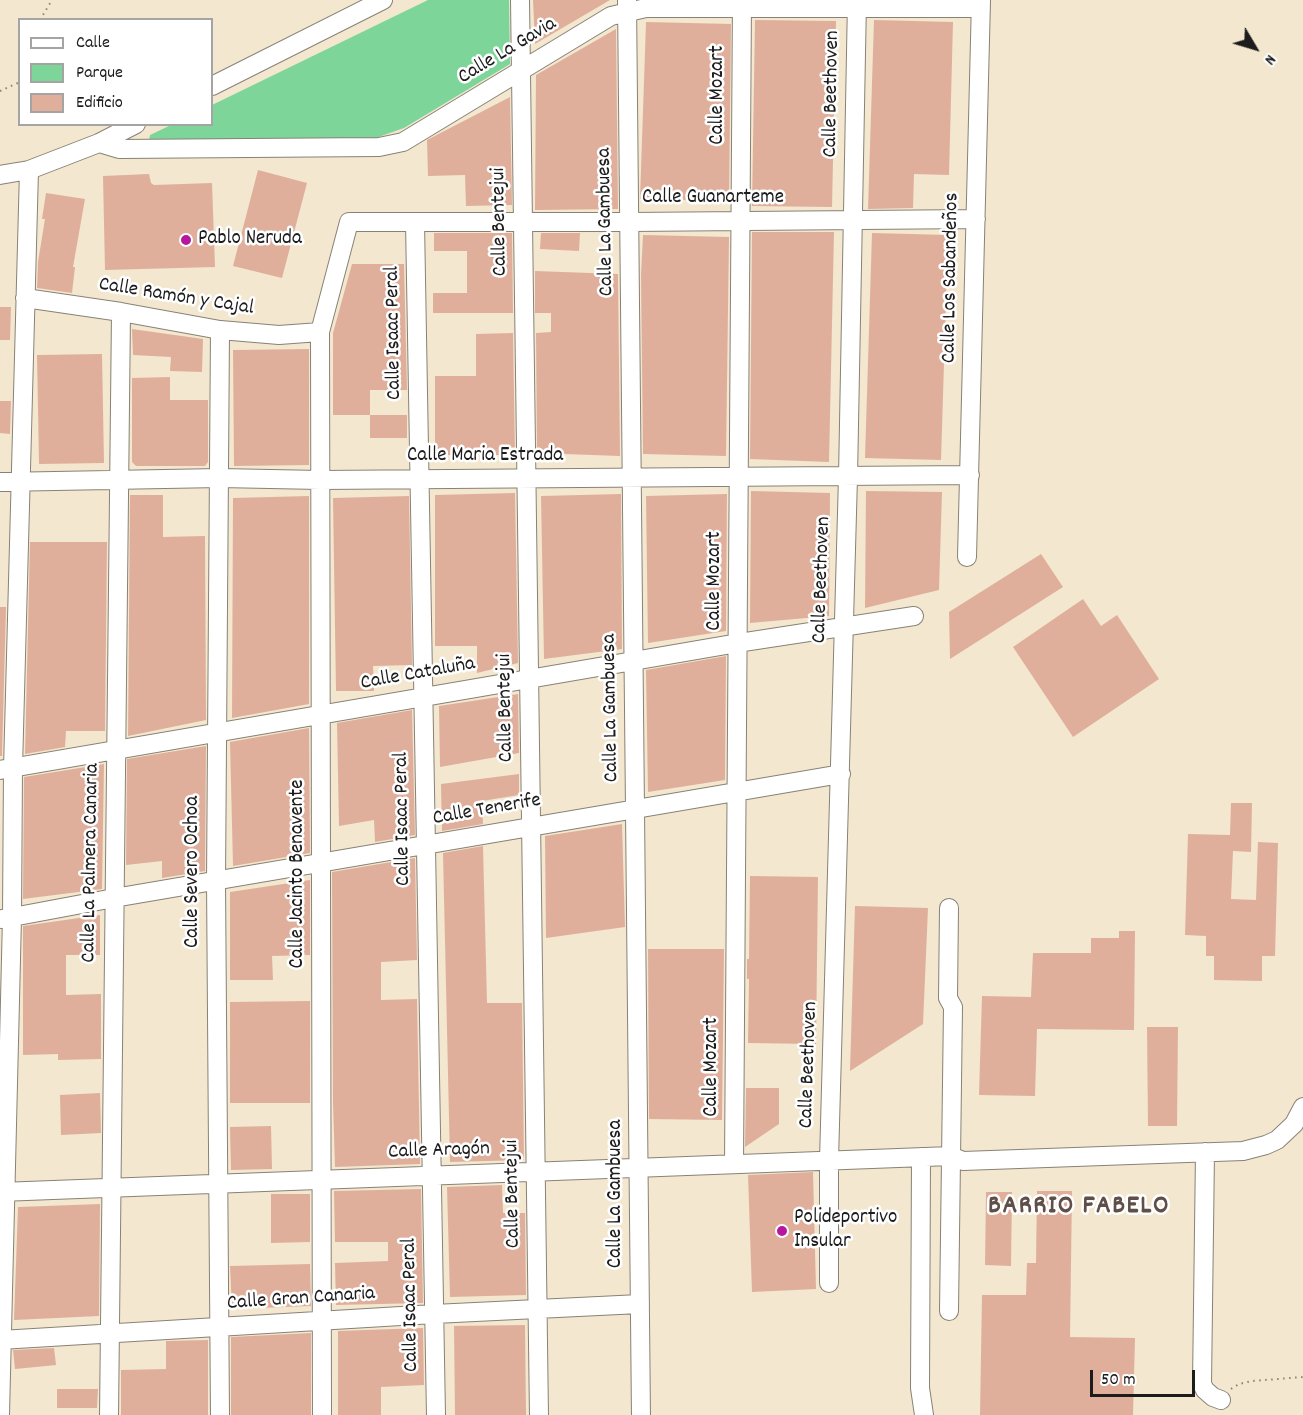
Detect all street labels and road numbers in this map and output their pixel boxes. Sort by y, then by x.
street label: Calle La Gavia [454,13,562,91]
street label: Calle Beethoven [819,30,847,158]
street label: Calle Mozart [706,45,732,145]
street label: Calle La Gambuesa [593,148,621,296]
street label: Calle Bentejui [487,168,515,276]
street label: Calle Guanarteme [642,186,784,212]
street label: Calle Los Sabandeños [938,193,966,363]
street label: Calle Isaac Peral [381,266,409,400]
street label: Calle Ramón y Cajal [97,273,255,323]
street label: Calle Maria Estrada [407,444,563,470]
street label: Calle Beethoven [808,516,838,644]
street label: Calle Mozart [703,531,729,631]
street label: Calle La Gambuesa [598,634,626,782]
street label: Calle Cataluña [359,653,477,697]
street label: Calle Bentejui [493,654,521,762]
street label: Calle Isaac Peral [390,752,418,886]
street label: Calle La Palmera Canaria [78,763,106,963]
street label: Calle Jacinto Benavente [286,779,312,969]
street label: Calle Tenerife [431,789,543,833]
street label: Calle Severo Ochoa [181,796,207,948]
street label: Calle Beethoven [795,1001,825,1129]
street label: Calle Mozart [700,1017,726,1117]
street label: Calle La Gambuesa [604,1120,630,1268]
street label: Calle Aragón [388,1138,490,1166]
street label: Calle Bentejui [500,1140,528,1248]
street label: Calle Isaac Peral [398,1238,426,1372]
street label: Calle Gran Canaria [226,1282,376,1318]

